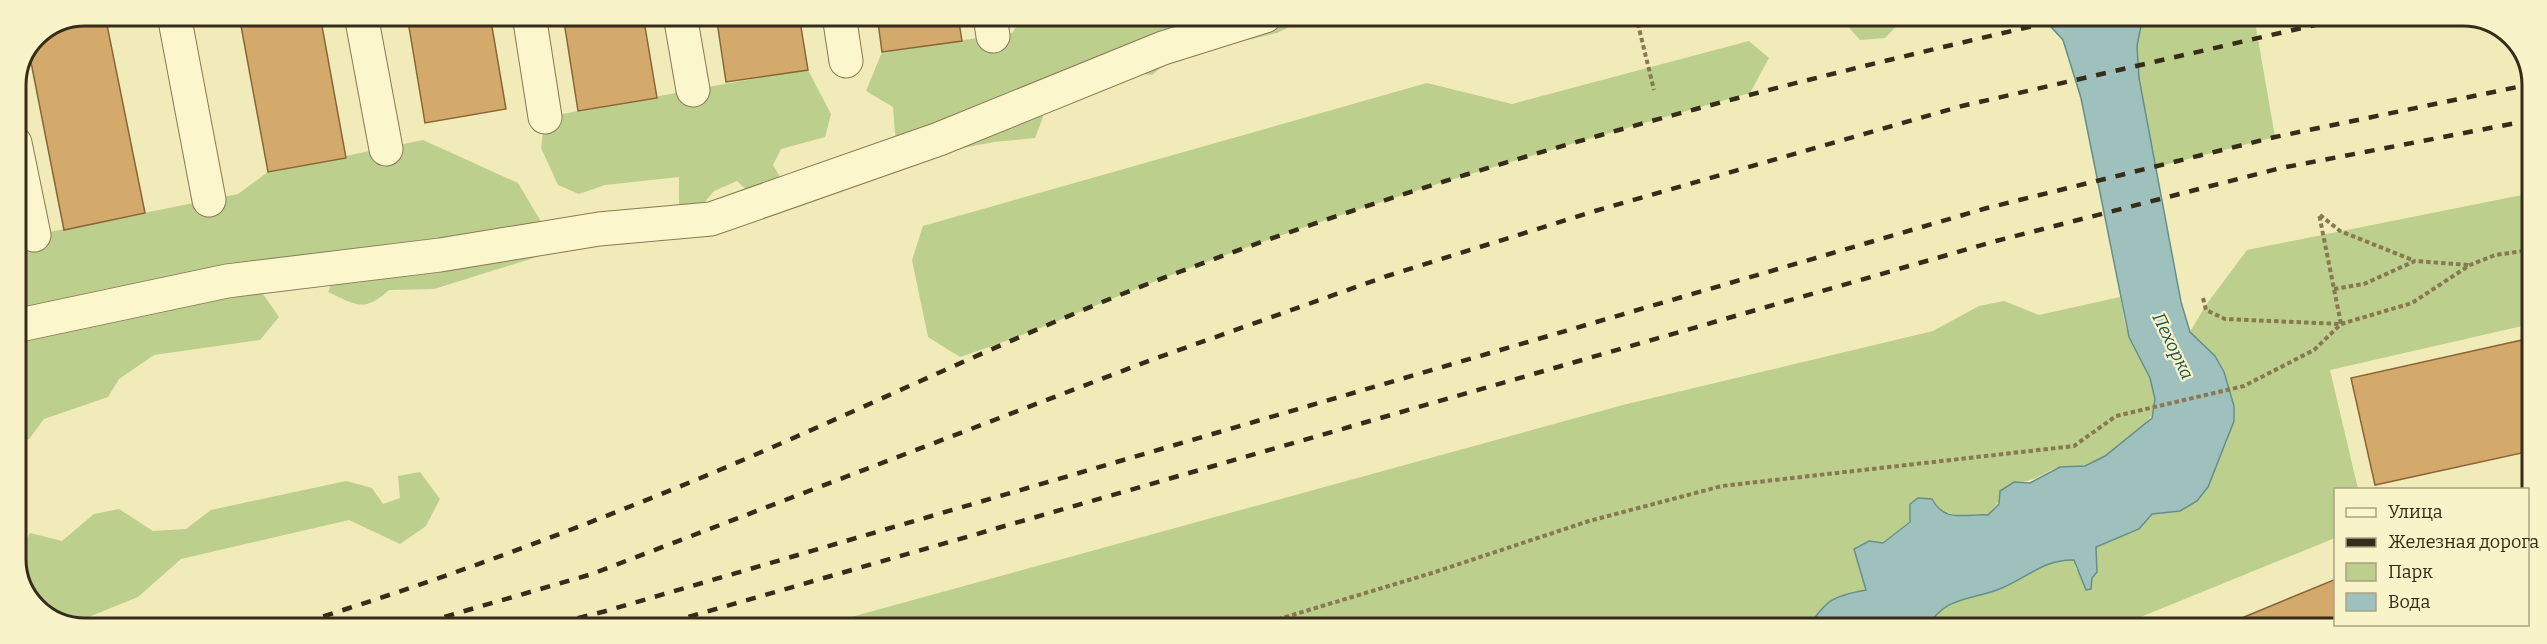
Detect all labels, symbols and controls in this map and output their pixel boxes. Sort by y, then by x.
water label: Пехорка [2147,309,2199,383]
legend [2334,488,2529,626]
text: Улица [2388,501,2443,523]
text: Железная дорога [2388,531,2539,553]
text: Парк [2388,561,2433,583]
text: Вода [2388,591,2430,613]

